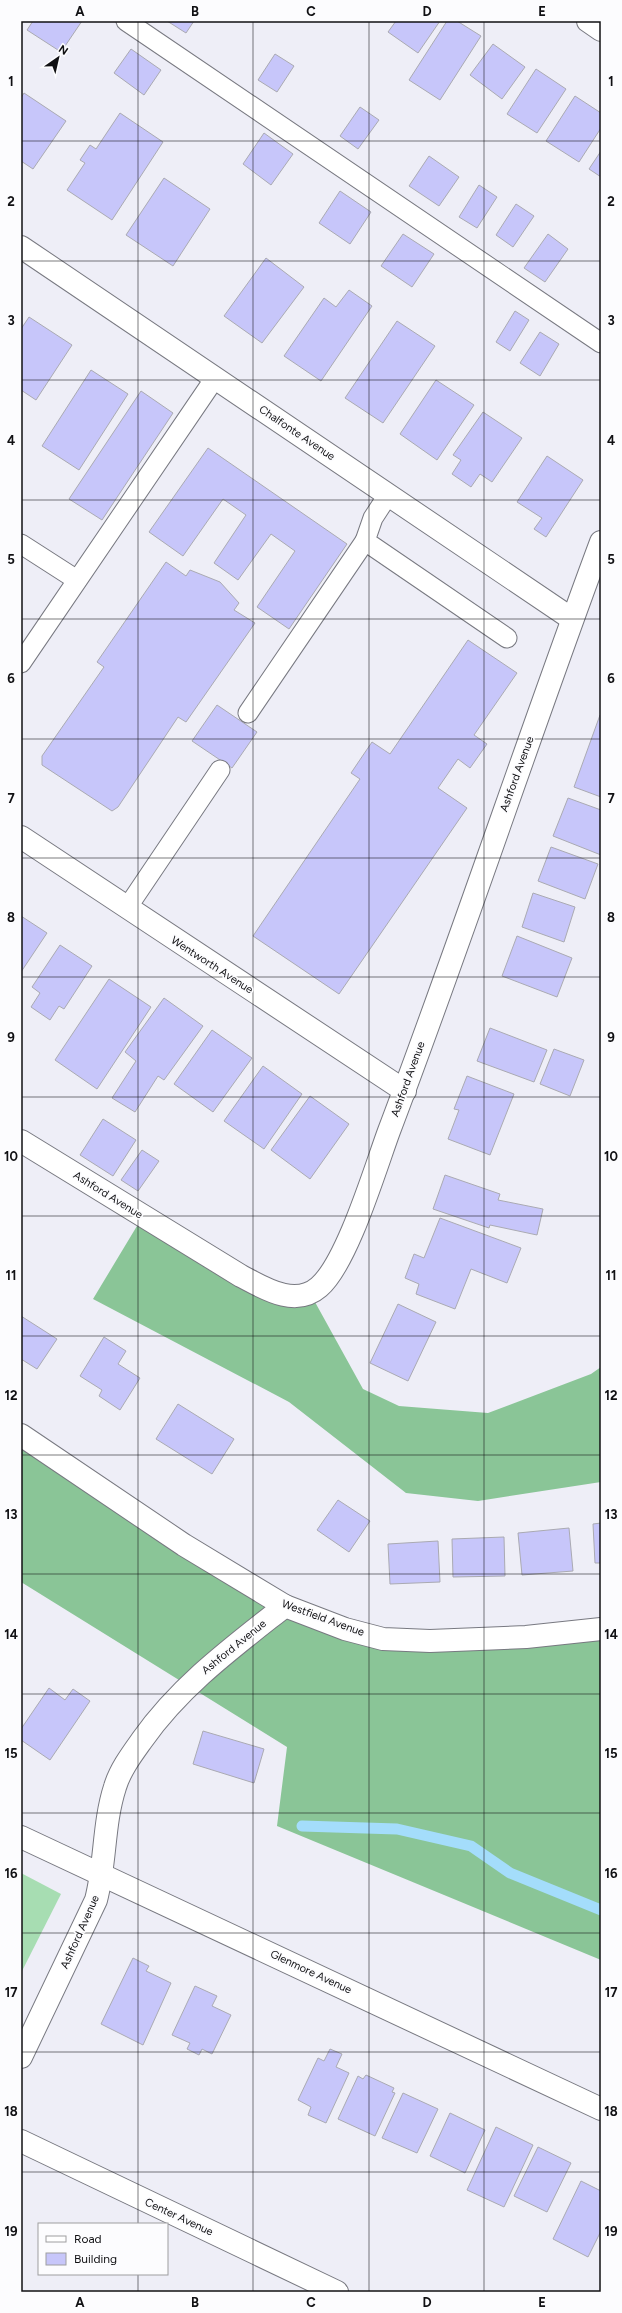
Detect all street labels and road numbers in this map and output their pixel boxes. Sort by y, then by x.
street label: Chalfonte Avenue [257,403,337,463]
street label: Ashford Avenue [497,735,537,813]
street label: Wentworth Avenue [169,934,255,996]
street label: Ashford Avenue [388,1040,428,1118]
street label: Ashford Avenue [71,1169,145,1221]
street label: Westfield Avenue [280,1597,366,1639]
street label: Ashford Avenue [199,1617,269,1677]
street label: Ashford Avenue [58,1893,102,1971]
street label: Glenmore Avenue [268,1947,354,1997]
street label: Center Avenue [143,2196,215,2238]

